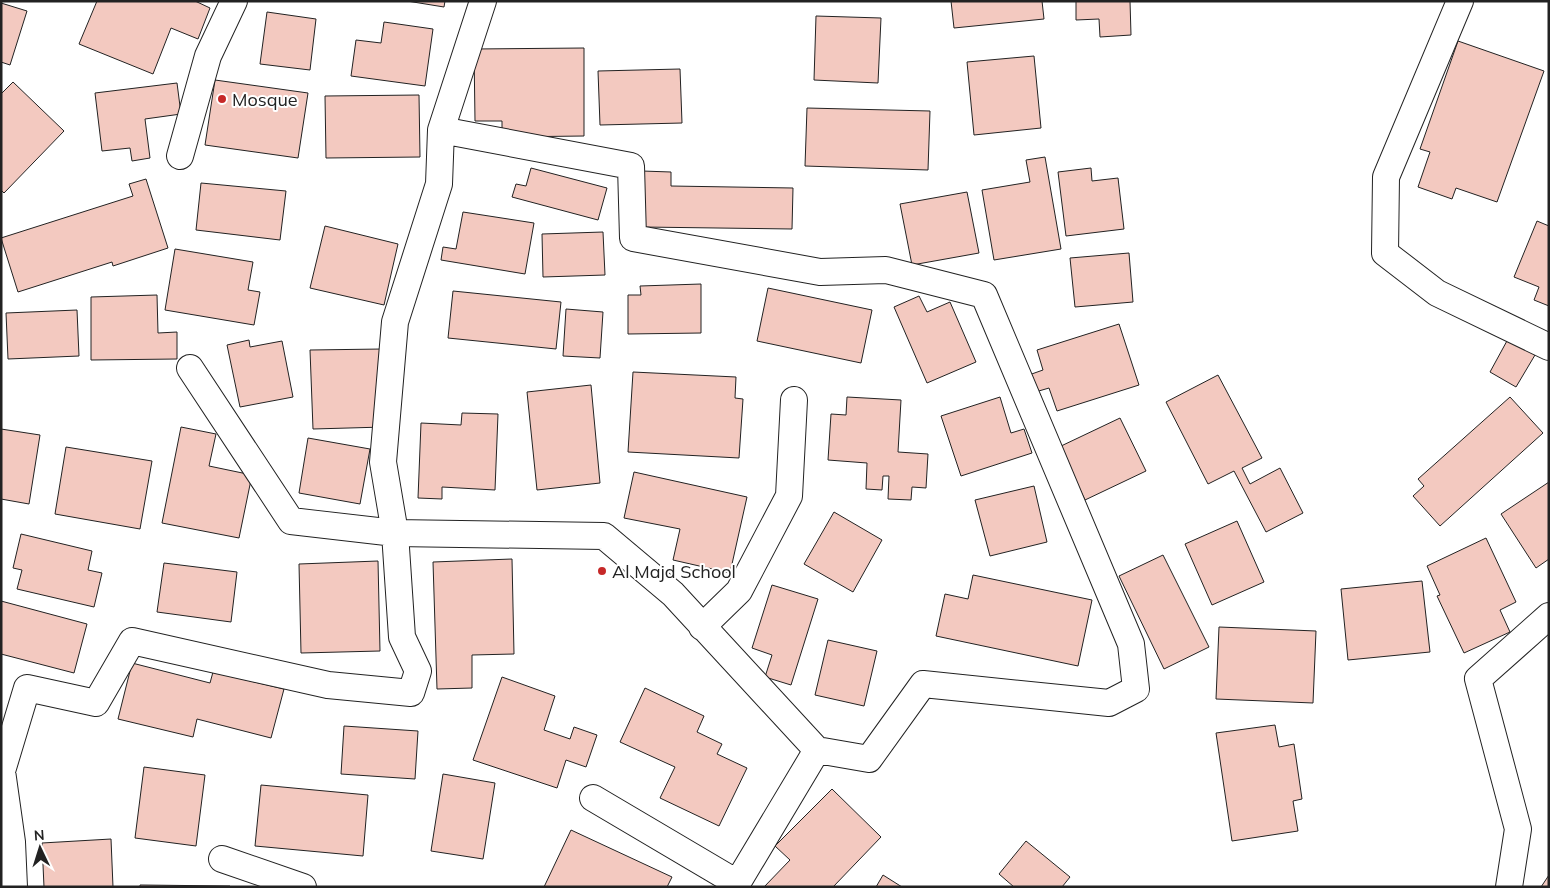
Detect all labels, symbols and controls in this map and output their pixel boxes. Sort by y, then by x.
place label: Mosque [232,88,298,111]
marker: Mosque [216,93,228,105]
place label: Al Majd School [612,560,736,583]
marker: Al Majd School [596,565,608,577]
north arrow [15,823,65,873]
text: N [33,826,45,844]

